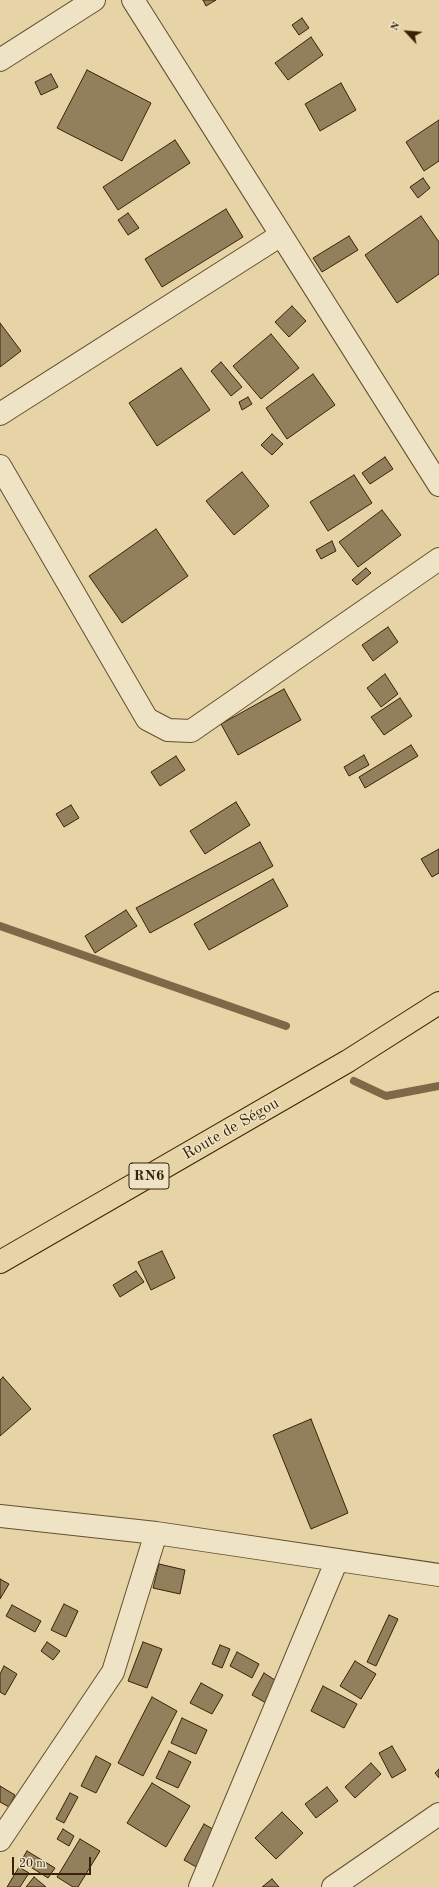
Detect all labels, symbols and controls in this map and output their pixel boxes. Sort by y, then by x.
north arrow [387,12,427,52]
text: N [389,20,403,33]
street label: Route de Ségou [179,1094,283,1164]
road number: RN6 [129,1163,169,1189]
scale bar [14,1849,93,1875]
text: 20 m [19,1858,46,1870]

